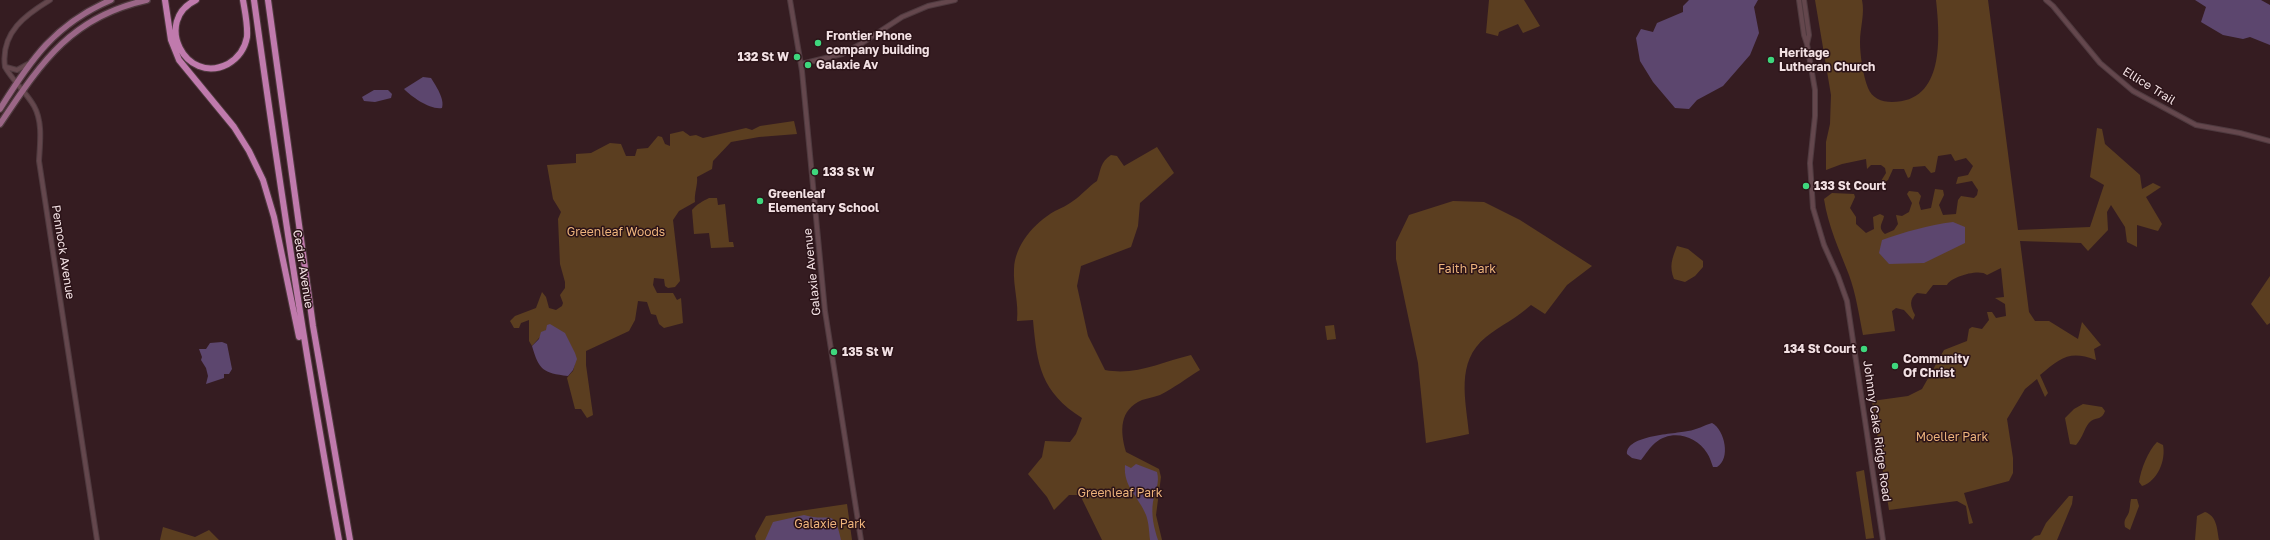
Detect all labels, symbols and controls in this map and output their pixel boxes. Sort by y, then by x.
place label: Frontier Phone company building [826,29,929,57]
marker: Frontier Phone company building [813,38,823,48]
place label: Heritage Lutheran Church [1779,46,1875,74]
place label: 132 St W [737,50,789,64]
marker: 132 St W [792,52,802,62]
marker: Heritage Lutheran Church [1766,55,1776,65]
place label: Galaxie Av [816,58,878,72]
marker: Galaxie Av [803,60,813,70]
street label: Ellice Trail [2120,64,2178,108]
place label: 133 St W [823,165,875,179]
marker: 133 St W [810,167,820,177]
place label: 133 St Court [1814,179,1886,193]
marker: 133 St Court [1801,181,1811,191]
place label: Greenleaf Elementary School [768,187,879,215]
marker: Greenleaf Elementary School [755,196,765,206]
street label: Pennock Avenue [48,204,78,300]
park label: Greenleaf Woods [567,225,665,239]
street label: Galaxie Avenue [800,227,824,317]
street label: Cedar Avenue [290,229,316,309]
park label: Faith Park [1438,262,1496,276]
place label: 134 St Court [1784,342,1856,356]
marker: 134 St Court [1859,344,1869,354]
place label: 135 St W [842,345,894,359]
marker: 135 St W [829,347,839,357]
place label: Community Of Christ [1903,352,1970,380]
street label: Johnny Cake Ridge Road [1860,359,1894,503]
marker: Community Of Christ [1890,361,1900,371]
park label: Moeller Park [1916,430,1988,444]
park label: Greenleaf Park [1077,486,1163,500]
park label: Galaxie Park [794,517,866,531]

